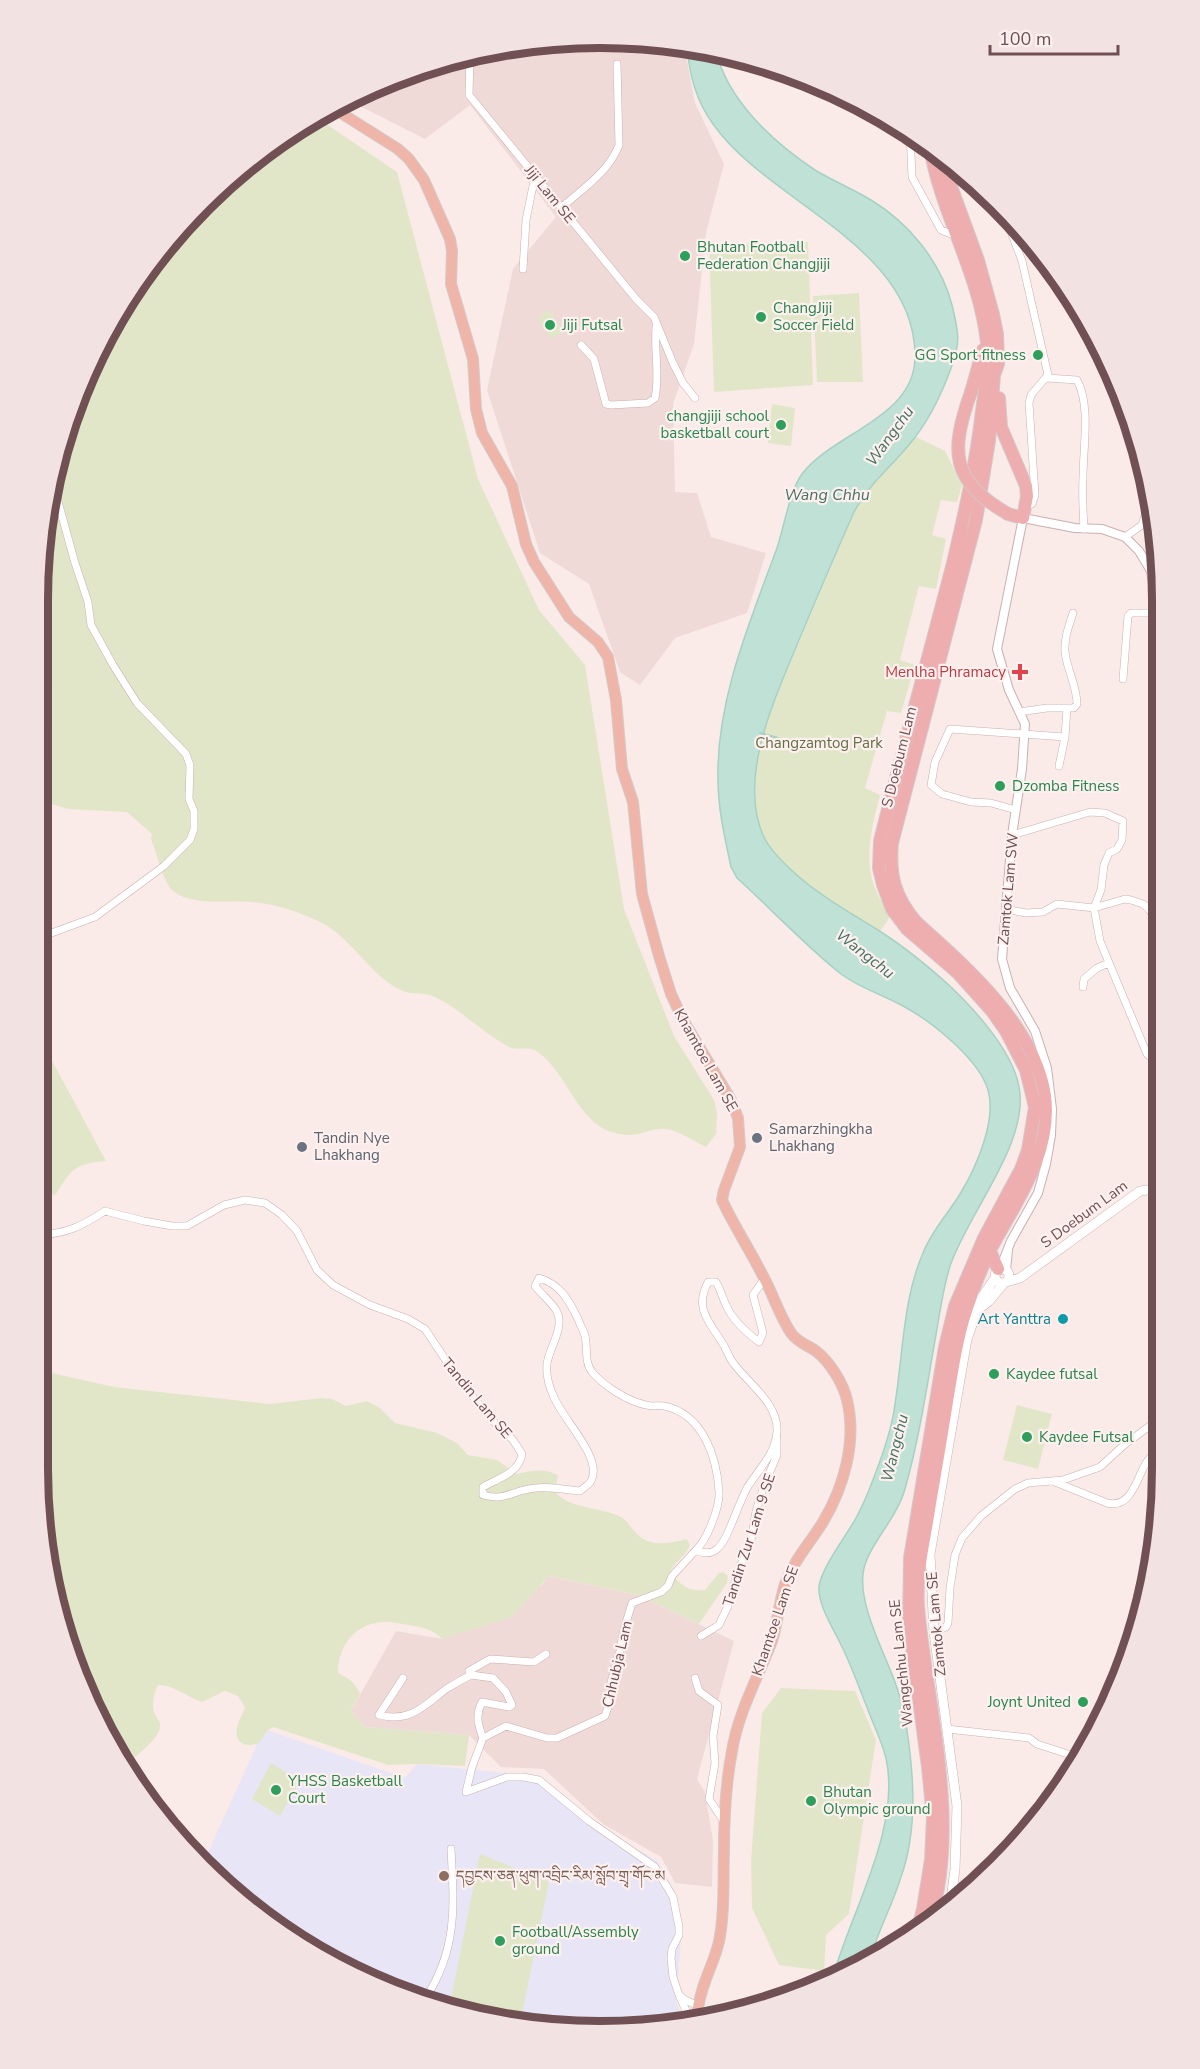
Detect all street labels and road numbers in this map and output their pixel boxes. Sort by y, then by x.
street label: Jiji Lam SE [520,160,580,227]
street label: S Doebum Lam [877,704,921,810]
street label: Zamtok Lam SW [993,832,1023,946]
street label: Khamtoe Lam SE [669,1005,743,1115]
street label: S Doebum Lam [1036,1176,1132,1252]
street label: Tandin Lam SE [437,1353,517,1443]
street label: Tandin Zur Lam 9 SE [718,1471,780,1609]
street label: Khamtoe Lam SE [747,1563,803,1679]
street label: Zamtok Lam SE [921,1571,951,1677]
street label: Wangchhu Lam SE [884,1598,918,1728]
street label: Chhubja Lam [597,1619,637,1709]

